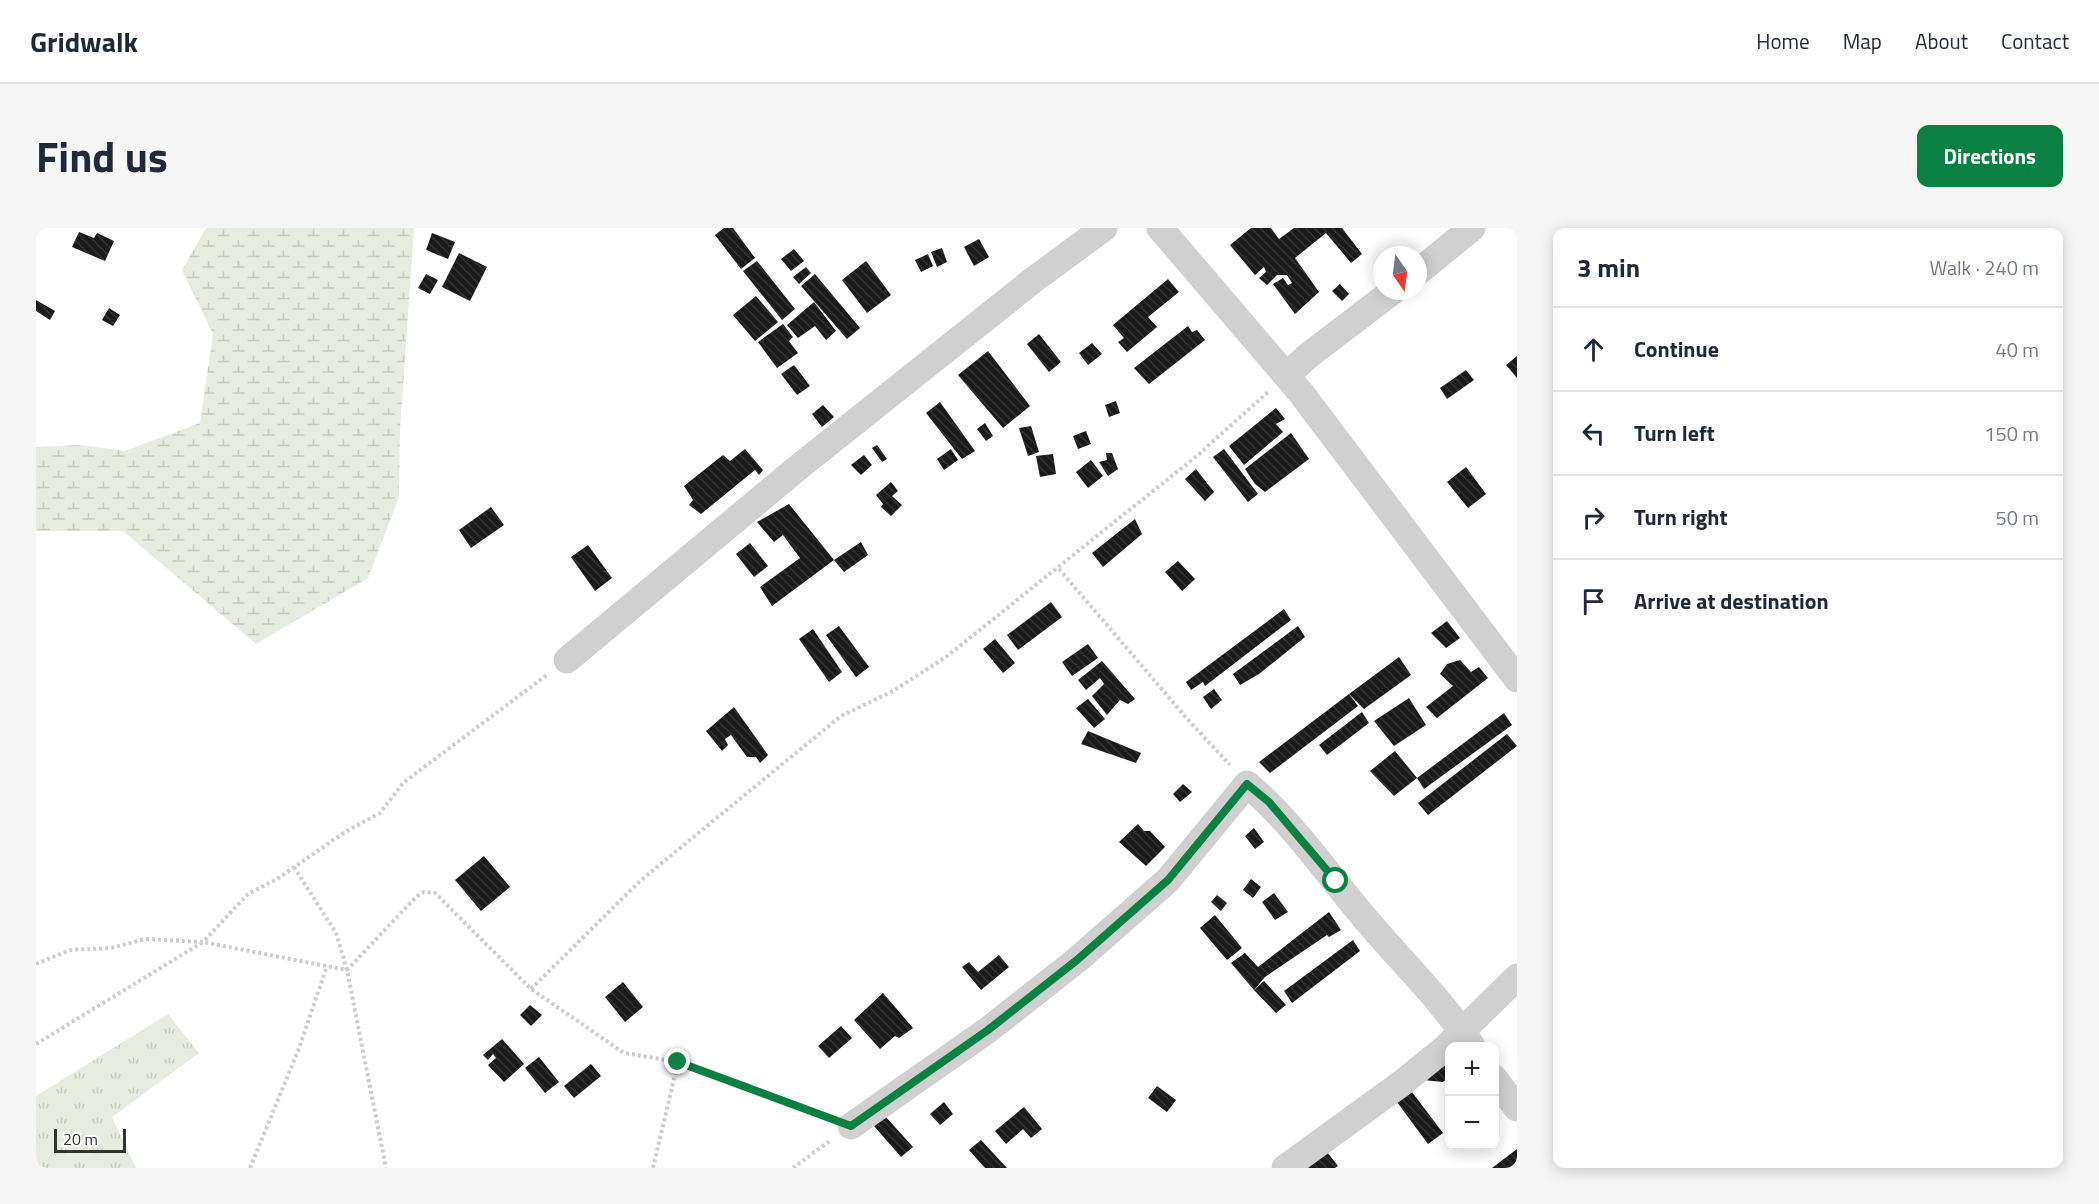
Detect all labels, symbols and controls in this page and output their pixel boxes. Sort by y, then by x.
text: Gridwalk [30,20,138,63]
text: Home [1756,25,1810,57]
text: Map [1843,25,1882,57]
text: About [1915,25,1968,57]
text: Contact [2001,25,2069,57]
text: Find us [36,124,168,188]
button: Directions [1917,125,2063,187]
north arrow [1373,246,1427,300]
text: 3 min [1577,248,1640,287]
text: Walk · 240 m [1930,252,2039,283]
text: Continue [1634,332,1719,366]
icon: ahead [1577,333,1610,366]
text: 40 m [1995,334,2039,365]
text: Turn left [1634,416,1715,450]
icon: left [1577,417,1610,450]
text: 150 m [1984,418,2039,449]
text: Turn right [1634,500,1728,534]
icon: right [1577,501,1610,534]
text: 50 m [1995,502,2039,533]
text: Arrive at destination [1634,584,1829,618]
icon: arrive [1577,585,1610,618]
route start [1322,867,1348,893]
map controls [1445,1042,1499,1150]
button: + [1445,1042,1499,1096]
route end [664,1048,690,1074]
button: − [1445,1096,1499,1150]
scale bar [54,1126,126,1154]
text: 20 m [63,1127,98,1151]

